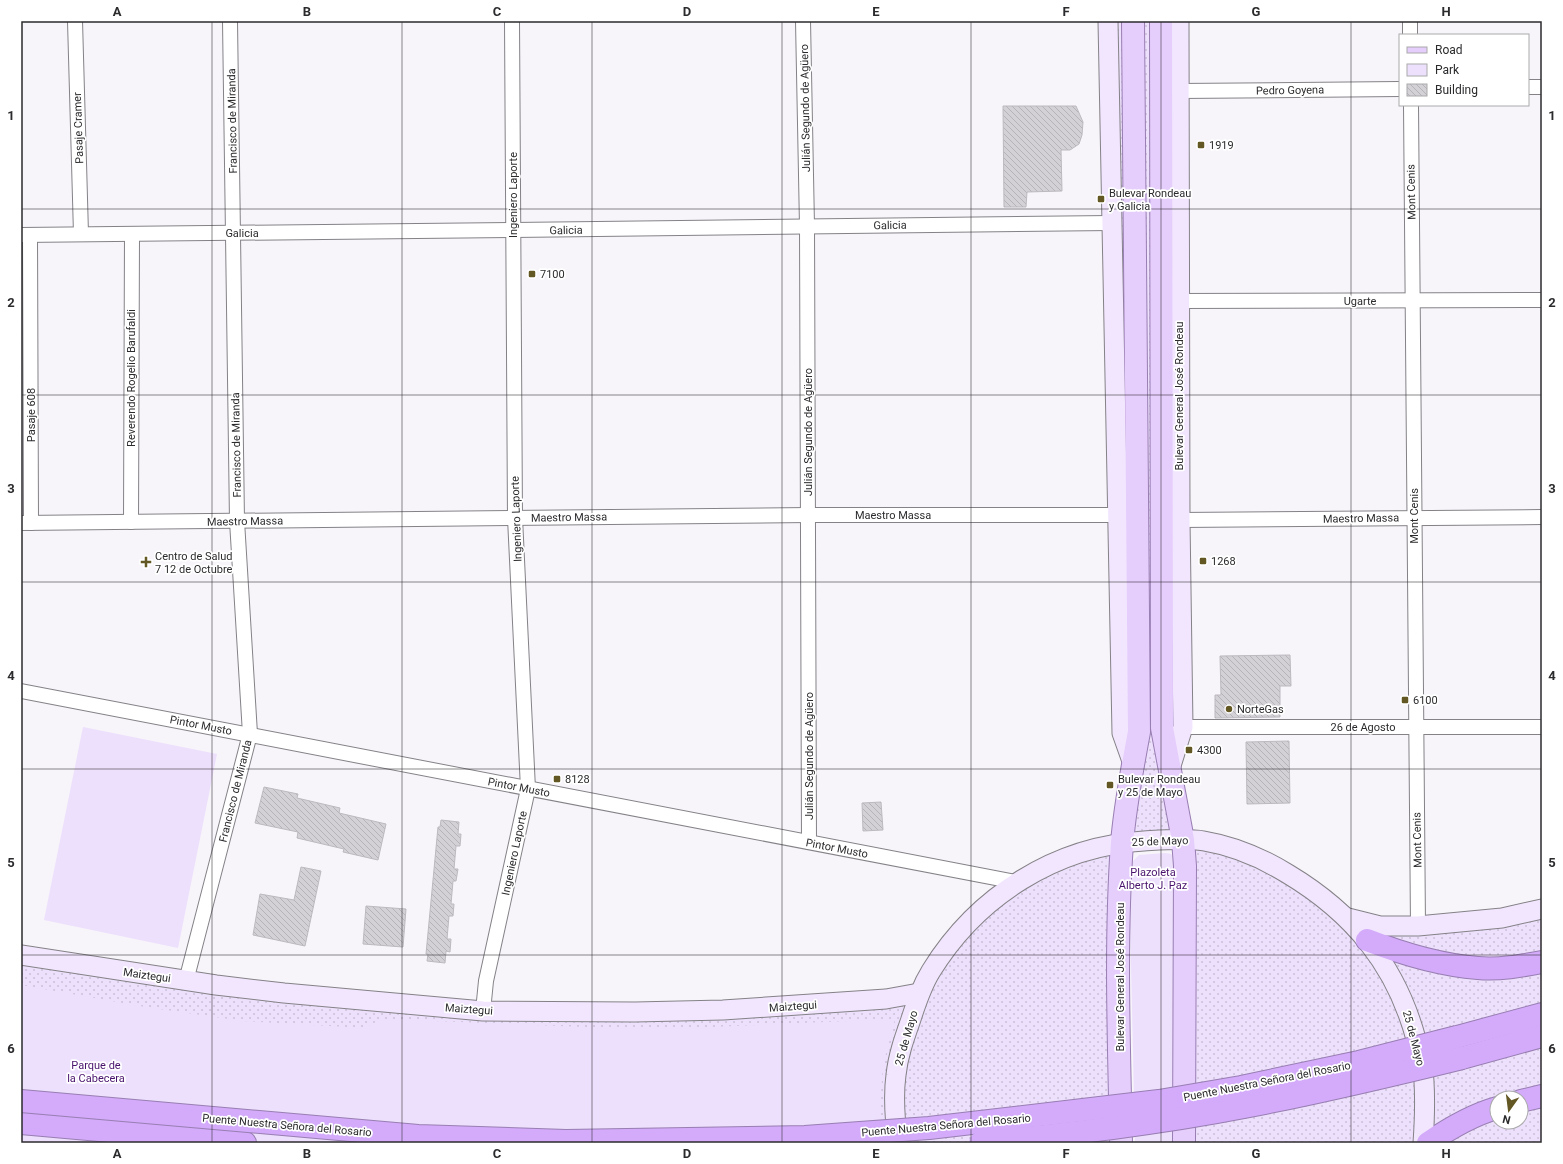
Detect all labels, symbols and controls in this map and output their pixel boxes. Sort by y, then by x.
text: A [113,4,122,19]
text: B [303,4,311,19]
text: C [493,4,502,19]
text: D [683,4,691,19]
text: E [872,4,880,19]
text: F [1062,4,1070,19]
text: G [1252,4,1261,19]
text: H [1441,4,1451,19]
legend [1399,34,1529,106]
text: Road [1435,43,1463,57]
street label: Julián Segundo de Agüero [798,44,813,172]
text: Park [1435,63,1460,77]
street label: Francisco de Miranda [225,68,240,174]
street label: Pedro Goyena [1256,83,1324,98]
text: Building [1435,83,1478,97]
street label: Pasaje Cramer [71,92,86,164]
text: 1 [7,108,15,123]
text: 1 [1548,108,1556,123]
place label: 1919 [1209,139,1234,152]
marker: 1919 [1196,140,1206,150]
street label: Ingeniero Laporte [507,152,520,238]
street label: Mont Cenis [1405,164,1418,220]
place label: Bulevar Rondeau y Galicia [1109,187,1191,213]
marker: Bulevar Rondeau y Galicia [1096,194,1106,204]
street label: Galicia [873,219,907,232]
street label: Galicia [549,224,583,237]
street label: Galicia [225,227,259,240]
place label: 7100 [540,268,565,281]
marker: 7100 [527,269,537,279]
text: 2 [7,295,15,310]
street label: Ugarte [1344,295,1377,308]
text: 2 [1548,295,1556,310]
street label: Reverendo Rogelio Barufaldi [125,309,138,447]
street label: Bulevar General José Rondeau [1173,322,1186,470]
street label: Julián Segundo de Agüero [802,368,815,496]
street label: Pasaje 608 [25,388,38,442]
street label: Francisco de Miranda [229,392,244,498]
street label: Ingeniero Laporte [508,476,524,562]
text: 3 [7,481,15,496]
text: 3 [1548,481,1556,496]
street label: Mont Cenis [1408,488,1421,544]
street label: Maestro Massa [855,509,931,522]
street label: Maestro Massa [531,510,607,525]
street label: Maestro Massa [1323,511,1399,526]
street label: Maestro Massa [207,514,283,529]
place label: Centro de Salud 7 12 de Octubre [155,550,233,576]
place label: 1268 [1211,555,1236,568]
marker: Centro de Salud 7 12 de Octubre [140,556,152,568]
marker: 1268 [1198,556,1208,566]
text: 4 [7,668,15,683]
text: 4 [1548,668,1556,683]
street label: Julián Segundo de Agüero [803,692,816,820]
place label: 6100 [1413,694,1438,707]
marker: 6100 [1400,695,1410,705]
place label: NorteGas [1237,703,1284,716]
marker: NorteGas [1224,704,1234,714]
street label: Pintor Musto [169,713,233,738]
street label: 26 de Agosto [1331,721,1395,734]
street label: Francisco de Miranda [216,739,255,844]
place label: 4300 [1197,744,1222,757]
marker: 4300 [1184,745,1194,755]
place label: 8128 [565,773,590,786]
place label: Bulevar Rondeau y 25 de Mayo [1118,773,1200,799]
marker: 8128 [552,774,562,784]
street label: Pintor Musto [487,775,551,800]
marker: Bulevar Rondeau y 25 de Mayo [1105,780,1115,790]
street label: Ingeniero Laporte [499,810,530,897]
street label: Mont Cenis [1411,812,1424,868]
street label: 25 de Mayo [1131,834,1189,849]
street label: Pintor Musto [805,836,869,861]
text: 5 [7,855,15,870]
text: 5 [1548,855,1556,870]
park label: Plazoleta Alberto J. Paz [1119,866,1188,892]
street label: Bulevar General José Rondeau [1114,903,1127,1051]
street label: Maiztegui [122,966,172,985]
street label: Maiztegui [769,998,817,1015]
street label: Maiztegui [445,1001,493,1018]
street label: 25 de Mayo [892,1009,921,1067]
street label: 25 de Mayo [1400,1009,1427,1067]
text: 6 [7,1041,15,1056]
text: 6 [1548,1041,1556,1056]
park label: Parque de la Cabecera [67,1059,125,1085]
street label: Puente Nuestra Señora del Rosario [1182,1059,1352,1104]
north arrow [1489,1090,1529,1130]
street label: Puente Nuestra Señora del Rosario [202,1112,372,1139]
street label: Puente Nuestra Señora del Rosario [861,1112,1031,1139]
text: N [1501,1112,1512,1126]
text: A [113,1146,122,1161]
text: B [303,1146,311,1161]
text: C [493,1146,502,1161]
text: D [683,1146,691,1161]
text: E [872,1146,880,1161]
text: F [1062,1146,1070,1161]
text: G [1252,1146,1261,1161]
text: H [1441,1146,1451,1161]

